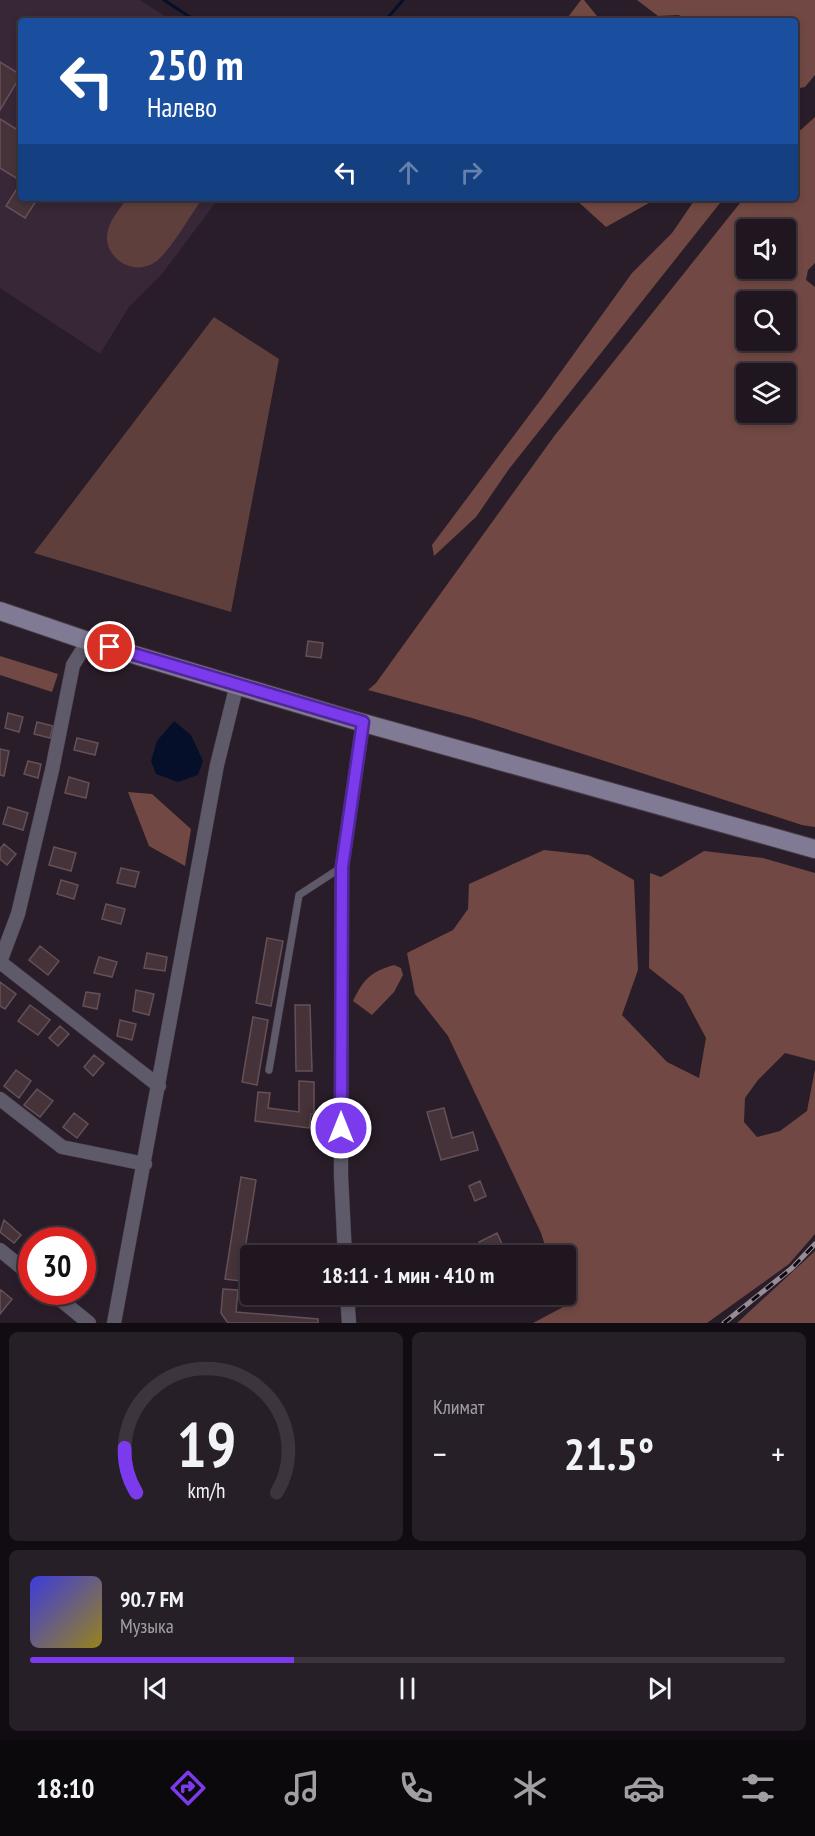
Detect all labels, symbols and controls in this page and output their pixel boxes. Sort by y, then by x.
text: 250 m [147,37,244,92]
icon: left [48,42,126,120]
text: Налево [147,90,217,124]
icon: left [329,156,362,189]
icon: ahead [392,156,425,189]
icon: right [455,156,488,189]
map controls [736,219,796,423]
button: sound [736,219,796,279]
button: search [736,291,796,351]
button: layers [736,363,796,423]
pin [84,621,135,672]
icon: arrive [93,630,126,663]
position arrow [309,1096,373,1160]
speed limit sign: 30 [18,1227,96,1305]
text: 18:11 · 1 мин · 410 m [322,1261,494,1289]
text: Климат [433,1394,484,1420]
text: 19 [176,1403,236,1484]
text: 21.5° [564,1424,654,1482]
text: − [433,1432,447,1475]
text: + [771,1432,785,1475]
text: km/h [187,1477,225,1505]
text: 90.7 FM [120,1585,184,1613]
text: Музыка [120,1613,174,1639]
icon: previous [139,1672,172,1705]
icon: pause [391,1672,424,1705]
icon: next [643,1672,676,1705]
icon: directions [167,1767,209,1809]
icon: music [281,1767,323,1809]
icon: phone [395,1767,437,1809]
icon: climate [509,1767,551,1809]
icon: car [623,1767,665,1809]
icon: filters [737,1767,779,1809]
text: 18:10 [36,1771,94,1805]

